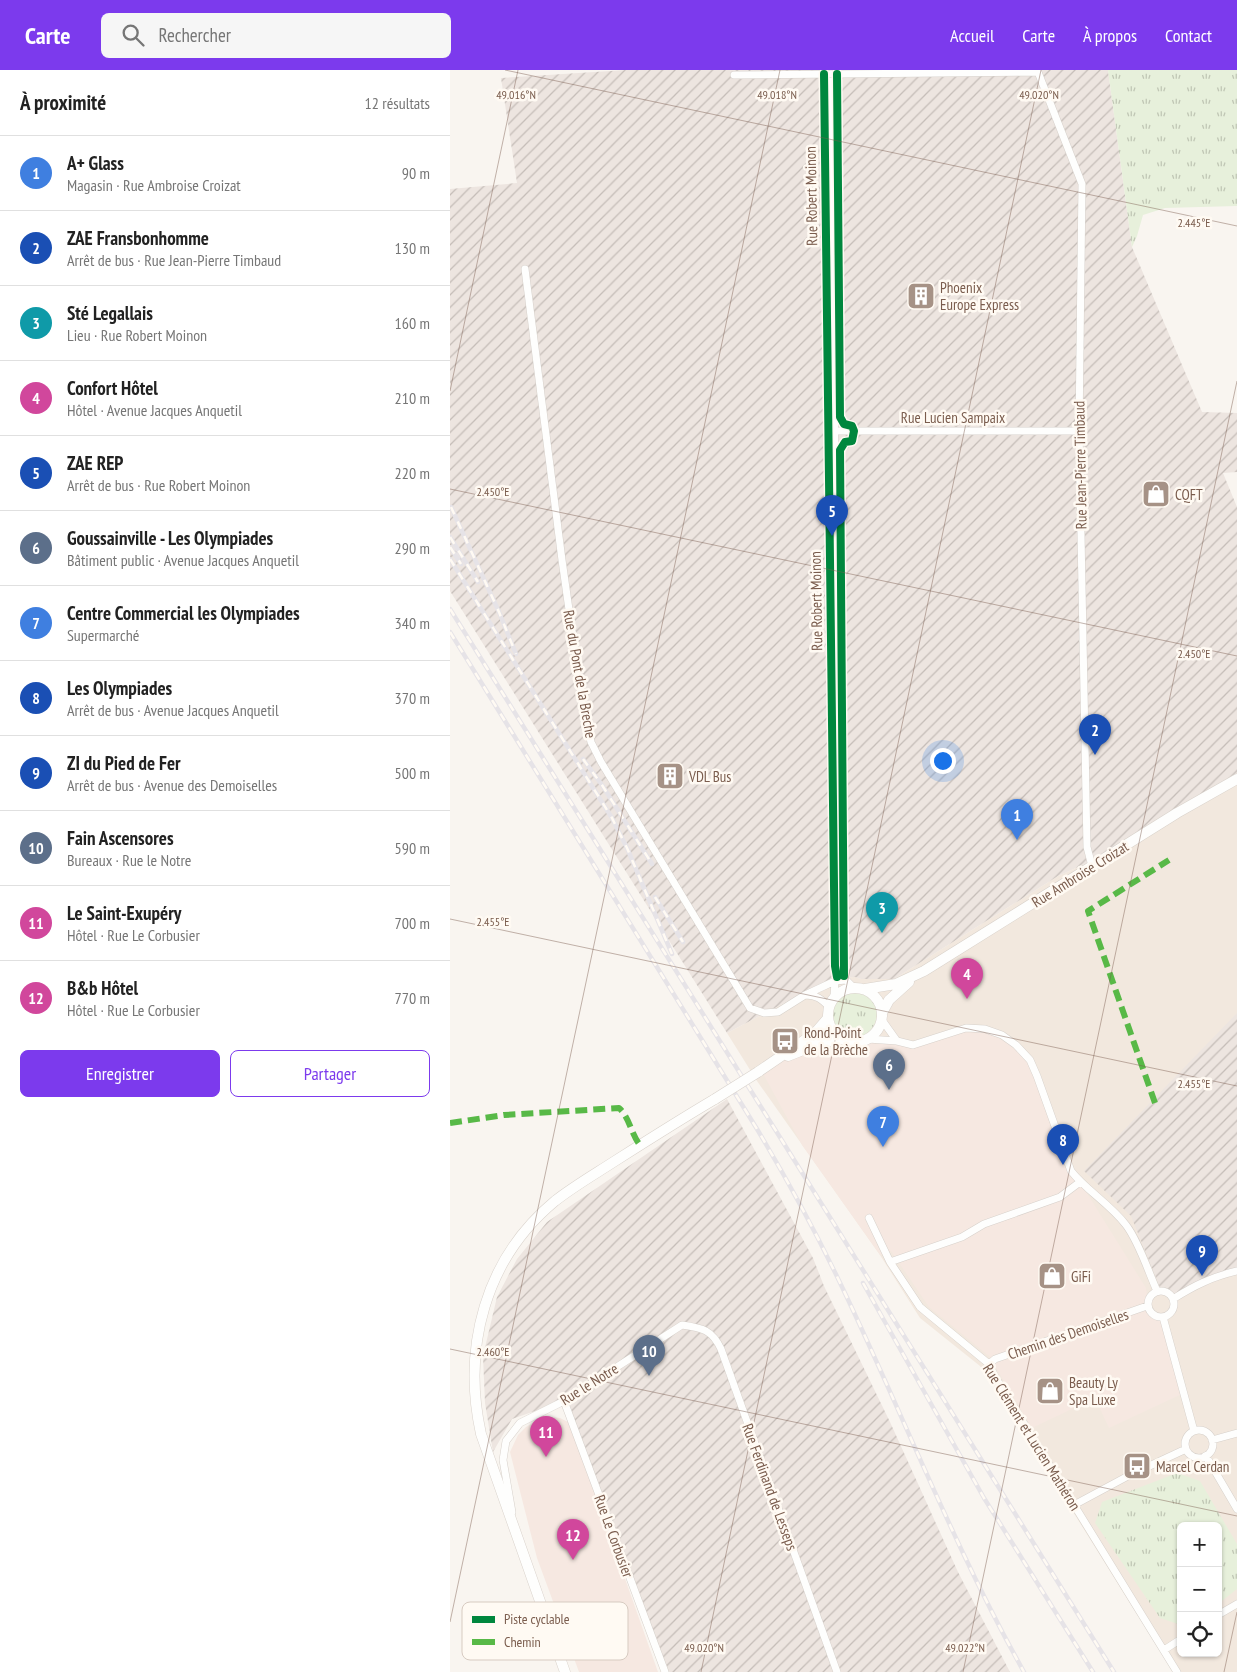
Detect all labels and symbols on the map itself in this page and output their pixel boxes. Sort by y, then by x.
text: 49.016°N [496,87,536,102]
text: 49.018°N [757,87,797,102]
text: 49.020°N [1019,87,1059,102]
street label: Rue Robert Moinon [801,146,821,246]
text: 2.445°E [1178,215,1211,230]
place label: Phoenix Europe Express [940,278,1019,314]
building icon: Phoenix Europe Express [906,281,936,311]
street label: Rue Jean-Pierre Timbaud [1069,401,1091,529]
street label: Rue Lucien Sampaix [901,408,1005,427]
shop icon: CQFT [1141,479,1171,509]
text: 2.450°E [477,484,510,499]
place label: CQFT [1175,485,1203,504]
pin: 5 [816,495,848,536]
street label: Rue Robert Moinon [806,551,826,651]
street label: Rue du Pont de la Breche [559,608,601,740]
text: 2.450°E [1178,646,1211,661]
pin: 2 [1079,714,1111,755]
your location [930,748,956,774]
building icon: VDL Bus [655,761,685,791]
place label: VDL Bus [688,767,731,786]
pin: 1 [1001,799,1033,840]
street label: Rue Ambroise Croizat [1028,837,1132,911]
pin: 3 [866,892,898,933]
text: 2.455°E [477,914,510,929]
pin: 4 [951,958,983,999]
place label: Rond-Point de la Brèche [804,1023,868,1059]
bus stop icon: Rond-Point de la Brèche [770,1026,800,1056]
pin: 6 [873,1049,905,1090]
text: 2.455°E [1178,1076,1211,1091]
pin: 7 [867,1106,899,1147]
pin: 8 [1047,1124,1079,1165]
pin: 9 [1186,1235,1218,1276]
shop icon: GiFi [1037,1261,1067,1291]
place label: GiFi [1071,1267,1091,1286]
street label: Chemin des Demoiselles [1005,1304,1131,1364]
pin: 10 [633,1335,665,1376]
text: 2.460°E [477,1344,510,1359]
street label: Rue le Notre [556,1359,622,1409]
street label: Rue Clément et Lucien Mathéron [979,1360,1085,1514]
place label: Beauty Ly Spa Luxe [1069,1373,1118,1409]
shop icon: Beauty Ly Spa Luxe [1035,1376,1065,1406]
pin: 11 [530,1416,562,1457]
street label: Rue Ferdinand de Lesseps [738,1421,802,1553]
bus stop icon: Marcel Cerdan [1122,1451,1152,1481]
place label: Marcel Cerdan [1156,1457,1229,1476]
street label: Rue Le Corbusier [590,1492,638,1581]
pin: 12 [557,1519,589,1560]
legend [462,1602,628,1660]
text: Piste cyclable [504,1610,570,1628]
text: Chemin [504,1633,541,1651]
text: 49.020°N [684,1640,724,1655]
text: 49.022°N [945,1640,985,1655]

